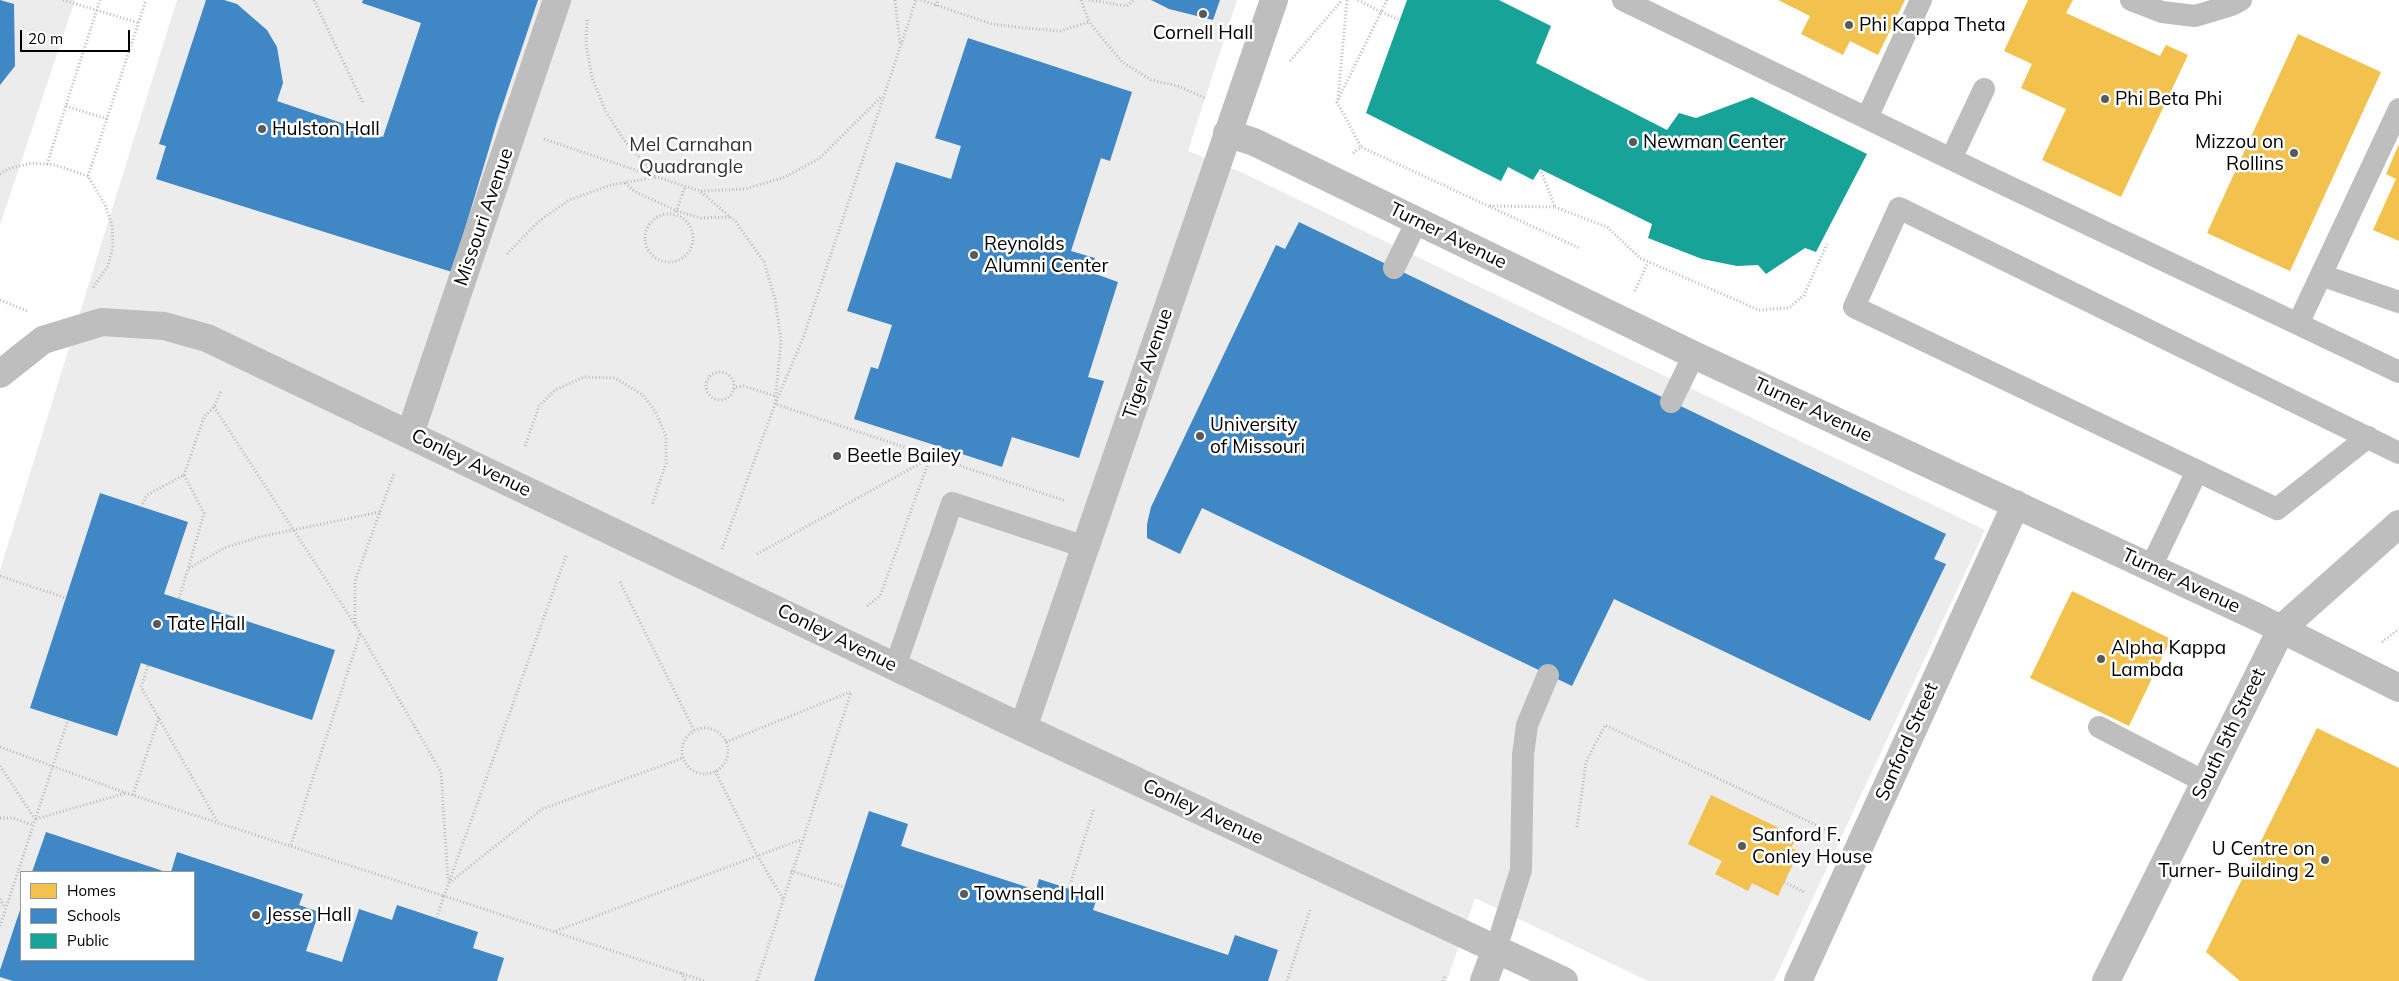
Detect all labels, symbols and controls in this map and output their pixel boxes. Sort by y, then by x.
marker: Cornell Hall [1197,8,1209,20]
place label: Phi Kappa Theta [1859,14,2006,36]
marker: Phi Kappa Theta [1843,19,1855,31]
scale bar [22,20,132,52]
place label: Cornell Hall [1153,22,1253,44]
text: 20 m [28,29,63,48]
place label: Phi Beta Phi [2115,88,2222,110]
marker: Phi Beta Phi [2099,93,2111,105]
place label: Hulston Hall [272,118,380,140]
marker: Hulston Hall [256,123,268,135]
place label: Newman Center [1643,131,1786,153]
place label: Mizzou on Rollins [2195,131,2284,175]
park label: Mel Carnahan Quadrangle [629,134,753,178]
marker: Newman Center [1627,136,1639,148]
street label: Missouri Avenue [450,145,518,289]
marker: Mizzou on Rollins [2288,147,2300,159]
street label: Turner Avenue [1386,198,1510,274]
place label: Reynolds Alumni Center [984,233,1108,277]
marker: Reynolds Alumni Center [968,249,980,261]
street label: Tiger Avenue [1118,306,1178,422]
street label: Turner Avenue [1750,373,1876,447]
place label: University of Missouri [1210,414,1305,458]
street label: Conley Avenue [407,424,535,502]
marker: University of Missouri [1194,430,1206,442]
place label: Beetle Bailey [847,445,961,467]
marker: Beetle Bailey [831,450,843,462]
street label: Turner Avenue [2118,544,2244,618]
street label: Conley Avenue [773,599,901,677]
place label: Tate Hall [167,613,245,635]
marker: Tate Hall [151,618,163,630]
place label: Alpha Kappa Lambda [2111,637,2226,681]
marker: Alpha Kappa Lambda [2095,653,2107,665]
street label: South 5th Street [2187,665,2271,803]
street label: Sanford Street [1871,679,1943,805]
street label: Conley Avenue [1139,774,1267,850]
place label: Sanford F. Conley House [1752,824,1872,868]
place label: U Centre on Turner- Building 2 [2158,838,2315,882]
marker: Sanford F. Conley House [1736,840,1748,852]
marker: U Centre on Turner- Building 2 [2319,854,2331,866]
legend [20,871,195,961]
text: Homes [67,881,116,900]
place label: Townsend Hall [974,883,1105,905]
marker: Townsend Hall [958,888,970,900]
place label: Jesse Hall [266,904,352,926]
text: Schools [67,906,121,925]
marker: Jesse Hall [250,909,262,921]
text: Public [67,931,109,950]

